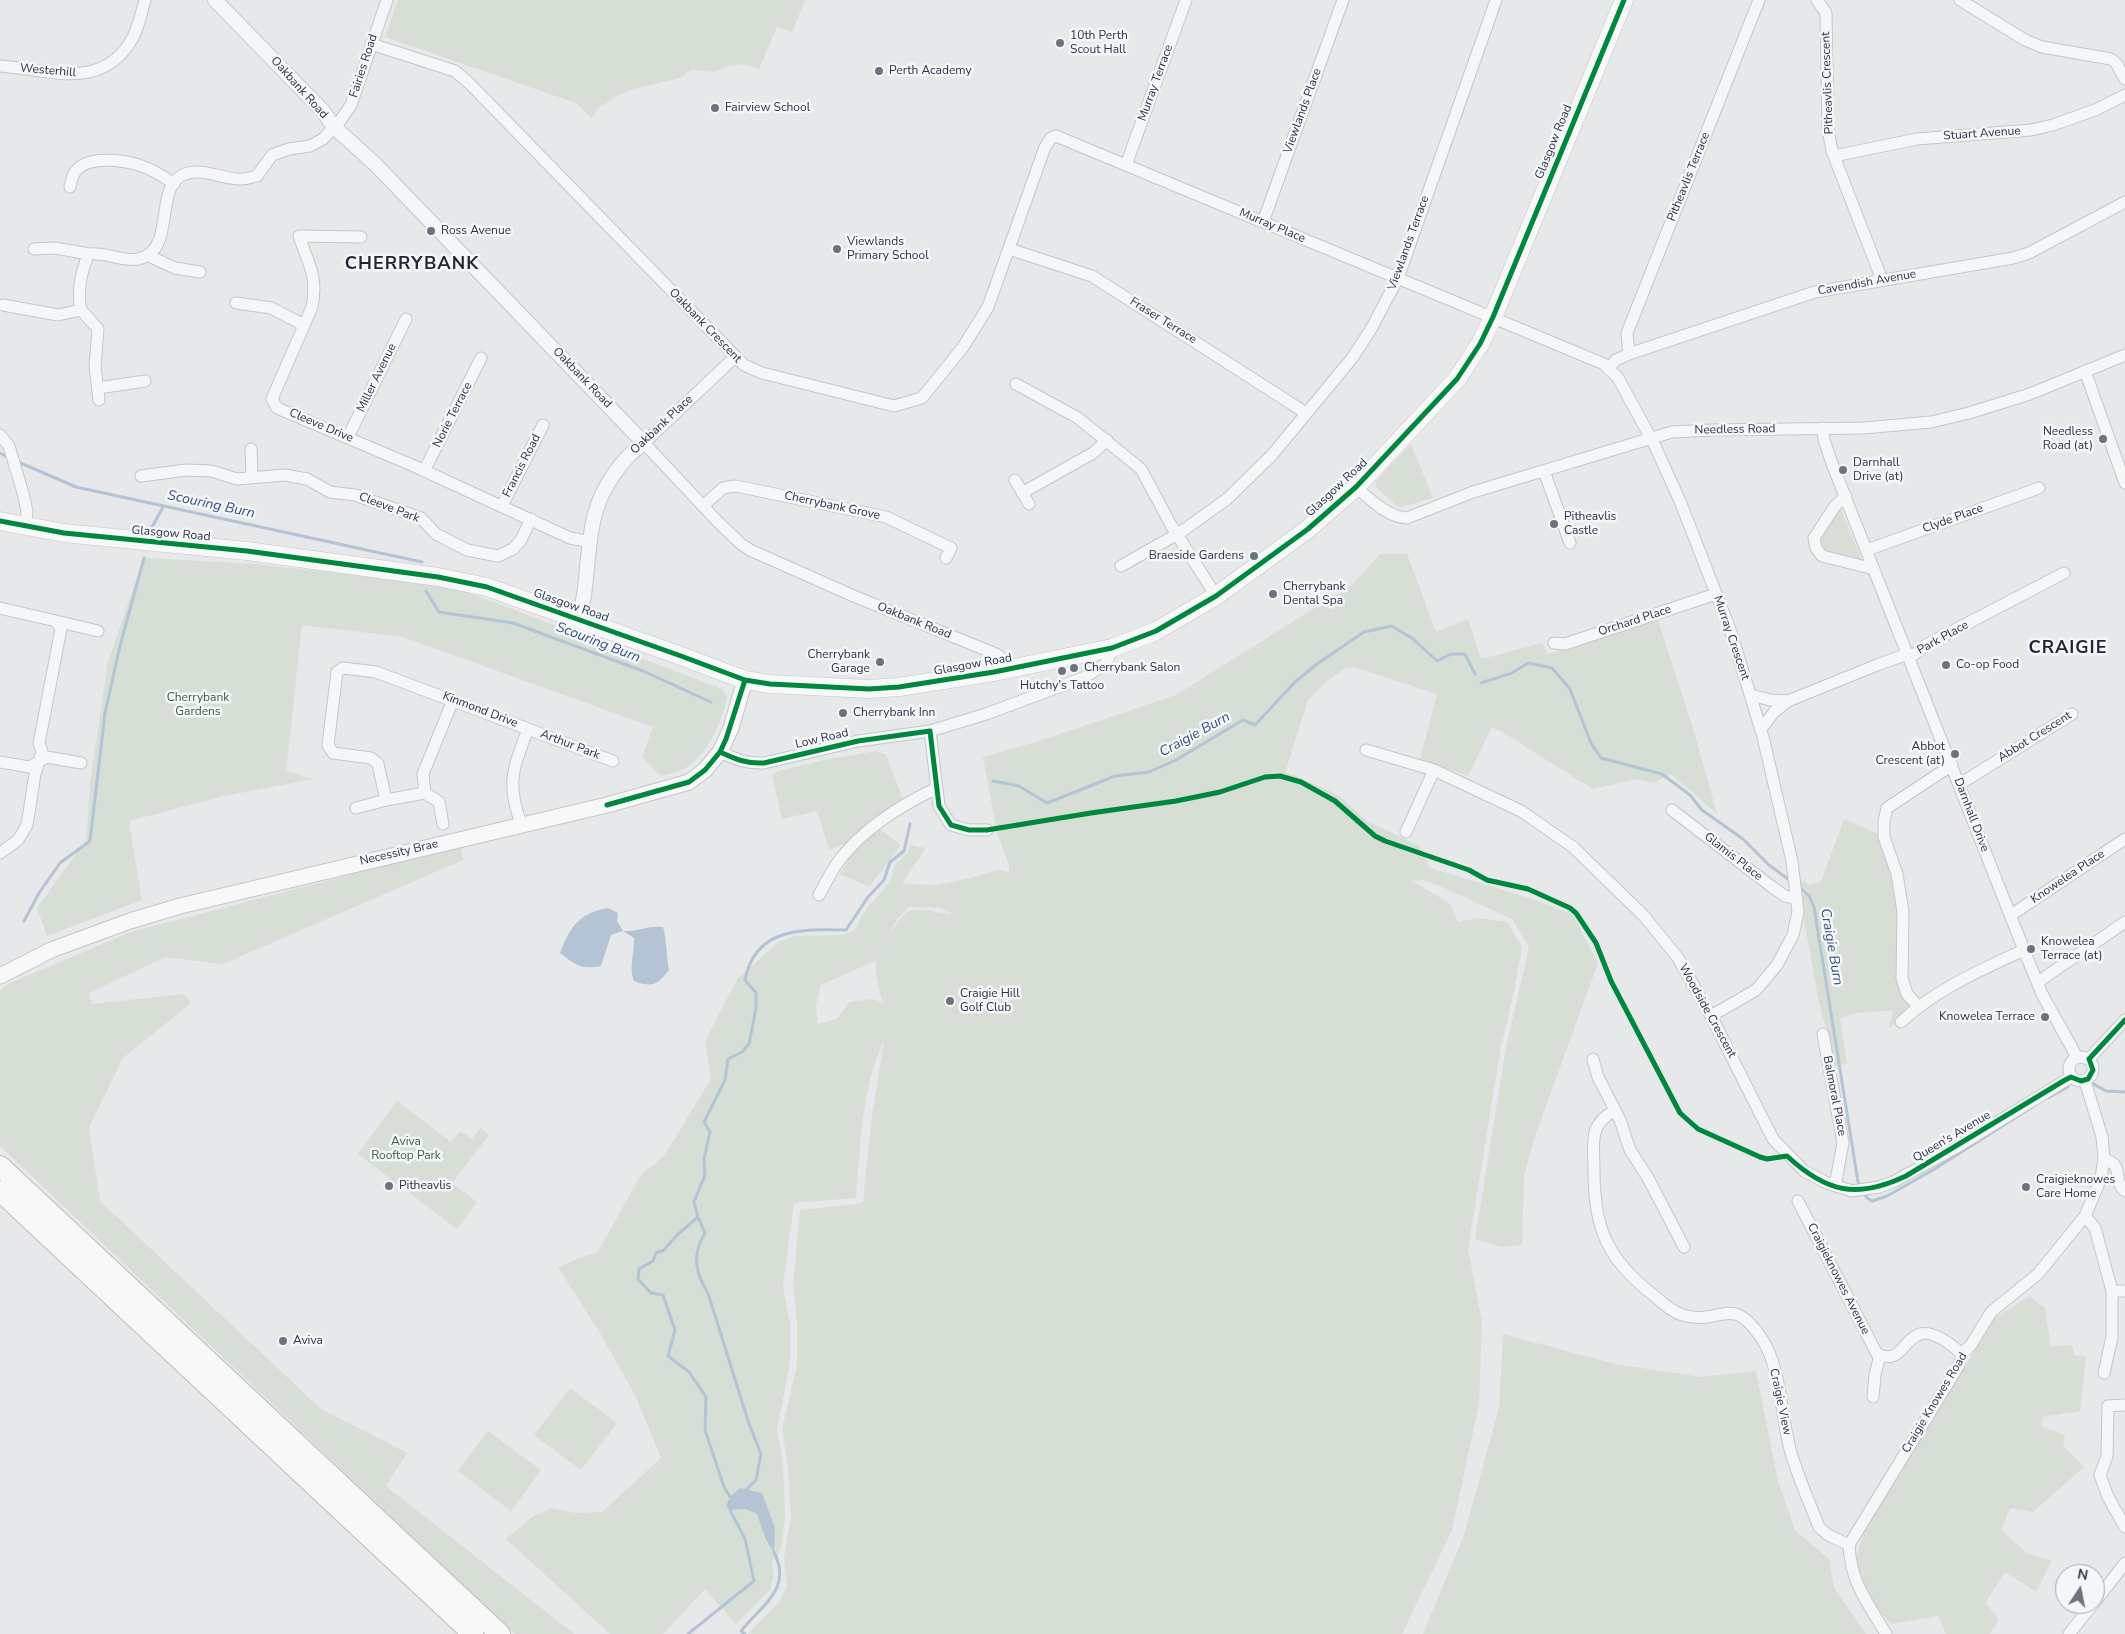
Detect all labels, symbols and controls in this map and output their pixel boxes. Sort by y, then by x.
place label: 10th Perth Scout Hall [1070,29,1128,57]
street label: Pitheavlis Crescent [1819,31,1837,135]
street label: Fairies Road [347,33,381,99]
marker: 10th Perth Scout Hall [1054,37,1066,49]
street label: Murray Terrace [1135,43,1177,123]
street label: Oakbank Road [267,54,331,122]
street label: Westerhill [19,61,77,81]
place label: Perth Academy [889,64,972,78]
marker: Perth Academy [873,65,885,77]
street label: Viewlands Place [1281,67,1325,155]
place label: Fairview School [725,101,810,115]
marker: Fairview School [709,102,721,114]
street label: Glasgow Road [1533,103,1575,181]
street label: Stuart Avenue [1943,124,2021,144]
street label: Pitheavlis Terrace [1665,130,1713,224]
street label: Viewlands Terrace [1385,194,1433,292]
street label: Murray Place [1237,206,1307,246]
place label: Ross Avenue [441,224,511,238]
marker: Ross Avenue [425,225,437,237]
place label: Viewlands Primary School [847,235,929,263]
marker: Viewlands Primary School [831,243,843,255]
district label: CHERRYBANK [344,254,480,276]
street label: Cavendish Avenue [1817,267,1917,299]
street label: Oakbank Crescent [666,286,744,366]
street label: Fraser Terrace [1127,295,1199,347]
street label: Miller Avenue [354,341,400,415]
street label: Oakbank Road [549,345,615,411]
street label: Norie Terrace [430,380,476,450]
street label: Oakbank Place [628,392,696,458]
street label: Cleeve Drive [287,406,355,446]
street label: Needless Road [1694,422,1776,438]
place label: Needless Road (at) [2043,425,2093,453]
street label: Francis Road [500,432,544,500]
marker: Needless Road (at) [2097,433,2109,445]
street label: Glasgow Road [1303,456,1371,520]
place label: Darnhall Drive (at) [1853,456,1904,484]
marker: Darnhall Drive (at) [1837,464,1849,476]
water label: Scouring Burn [166,488,256,522]
street label: Cherrybank Grove [783,489,881,523]
street label: Cleeve Park [357,490,421,526]
street label: Clyde Place [1921,501,1985,537]
place label: Pitheavlis Castle [1564,510,1616,538]
marker: Pitheavlis Castle [1548,518,1560,530]
street label: Glasgow Road [131,523,211,545]
place label: Braeside Gardens [1149,549,1244,563]
marker: Braeside Gardens [1248,550,1260,562]
place label: Cherrybank Dental Spa [1283,580,1346,608]
street label: Glasgow Road [531,586,611,626]
marker: Cherrybank Dental Spa [1267,588,1279,600]
street label: Murray Crescent [1710,594,1752,682]
street label: Oakbank Road [875,600,953,642]
street label: Orchard Place [1597,602,1673,640]
street label: Park Place [1915,618,1971,658]
water label: Scouring Burn [553,619,643,667]
district label: CRAIGIE [2028,638,2108,660]
place label: Cherrybank Garage [807,648,870,676]
street label: Glasgow Road [933,651,1013,679]
marker: Cherrybank Garage [874,656,886,668]
place label: Co-op Food [1956,658,2019,672]
marker: Co-op Food [1940,659,1952,671]
place label: Cherrybank Salon [1084,661,1180,675]
marker: Cherrybank Salon [1068,662,1080,674]
marker: Hutchy's Tattoo [1056,665,1068,677]
place label: Hutchy's Tattoo [1020,679,1104,693]
street label: Kinmond Drive [440,689,520,731]
park label: Cherrybank Gardens [167,691,229,719]
place label: Cherrybank Inn [853,706,935,720]
marker: Cherrybank Inn [837,707,849,719]
water label: Craigie Burn [1157,709,1233,761]
street label: Abbot Crescent [1996,709,2074,765]
street label: Low Road [794,726,850,752]
street label: Arthur Park [538,727,602,763]
place label: Abbot Crescent (at) [1876,740,1945,768]
marker: Abbot Crescent (at) [1949,748,1961,760]
street label: Darnhall Drive [1950,776,1992,854]
street label: Glamis Place [1701,830,1765,884]
street label: Necessity Brae [358,837,440,869]
street label: Knowelea Place [2028,847,2108,907]
water label: Craigie Burn [1816,907,1846,987]
place label: Knowelea Terrace (at) [2041,935,2103,963]
marker: Knowelea Terrace (at) [2025,943,2037,955]
street label: Woodside Crescent [1675,962,1739,1060]
place label: Craigie Hill Golf Club [960,987,1020,1015]
marker: Craigie Hill Golf Club [944,995,956,1007]
place label: Knowelea Terrace [1939,1010,2035,1024]
marker: Knowelea Terrace [2039,1011,2051,1023]
street label: Balmoral Place [1819,1055,1849,1137]
street label: Queen's Avenue [1911,1108,1993,1166]
park label: Aviva Rooftop Park [371,1135,441,1163]
place label: Craigieknowes Care Home [2036,1173,2115,1201]
place label: Pitheavlis [399,1179,451,1193]
marker: Pitheavlis [383,1180,395,1192]
marker: Craigieknowes Care Home [2020,1181,2032,1193]
street label: Craigieknowes Avenue [1804,1221,1872,1337]
place label: Aviva [293,1334,323,1348]
marker: Aviva [277,1335,289,1347]
street label: Craigie Knowes Road [1899,1350,1971,1456]
street label: Craigie View [1766,1367,1794,1437]
north arrow [2055,1564,2105,1614]
text: N [2076,1564,2090,1585]

